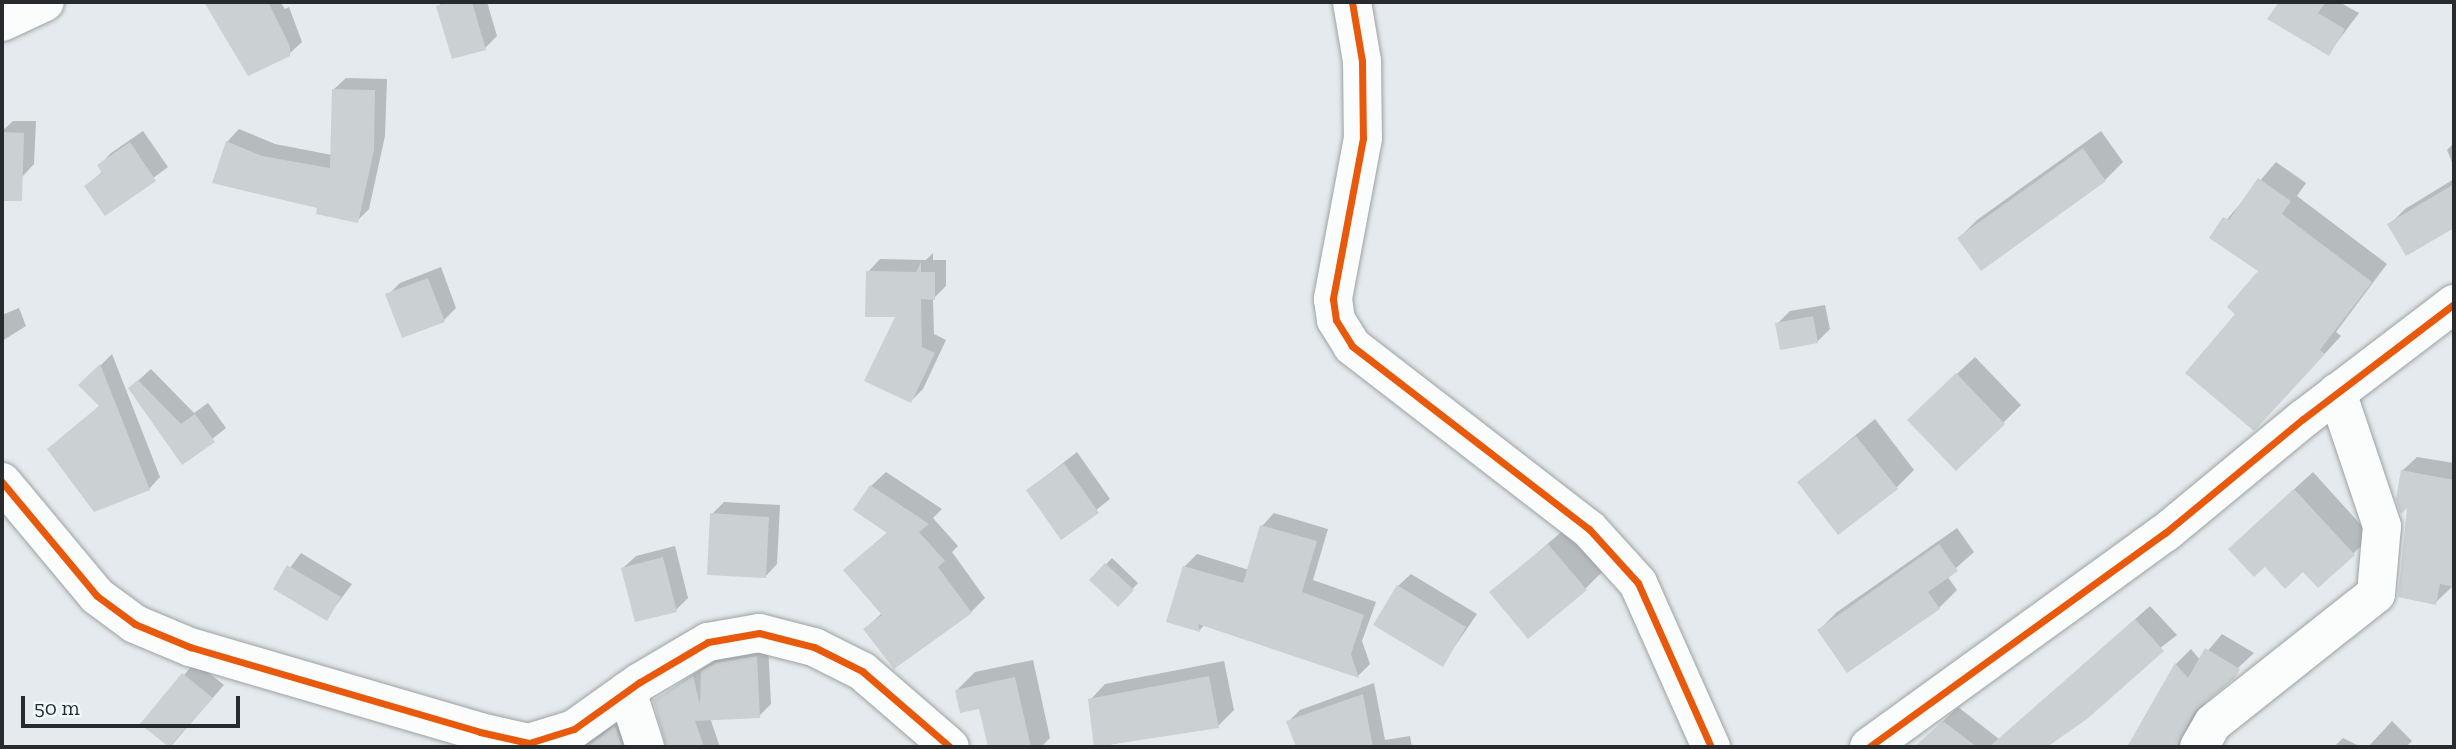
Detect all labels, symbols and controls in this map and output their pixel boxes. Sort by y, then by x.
scale bar [24,682,243,726]
text: 50 m [34,695,80,720]

